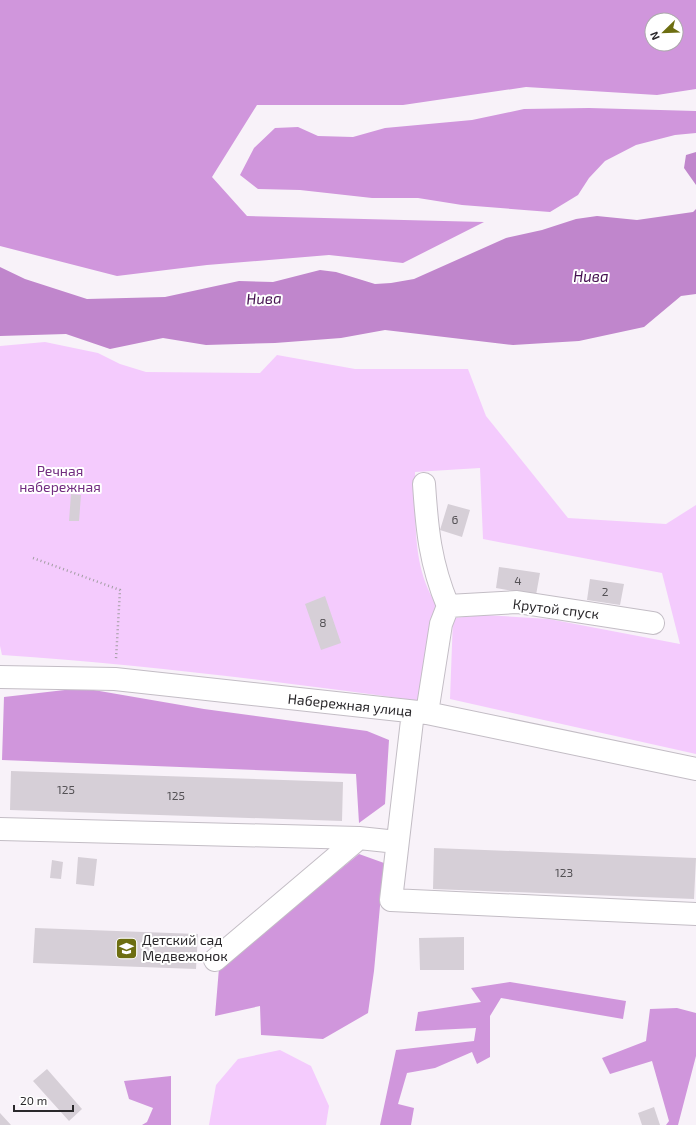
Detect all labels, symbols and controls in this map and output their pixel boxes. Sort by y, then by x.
north arrow [644,12,684,52]
text: N [647,30,662,42]
water label: Нива [573,267,609,285]
water label: Нива [246,288,282,308]
park label: Речная набережная [19,462,101,495]
house number: 6 [452,512,459,526]
house number: 4 [514,573,522,587]
house number: 2 [602,584,609,598]
street label: Крутой спуск [512,595,601,622]
house number: 8 [319,615,327,629]
street label: Набережная улица [287,690,413,719]
house number: 125 [57,782,75,796]
house number: 125 [167,788,185,802]
house number: 123 [555,865,573,879]
place label: Детский сад Медвежонок [142,931,228,964]
school or university icon: Детский сад Медвежонок [114,935,140,961]
scale bar [14,1087,73,1113]
text: 20 m [20,1093,47,1107]

